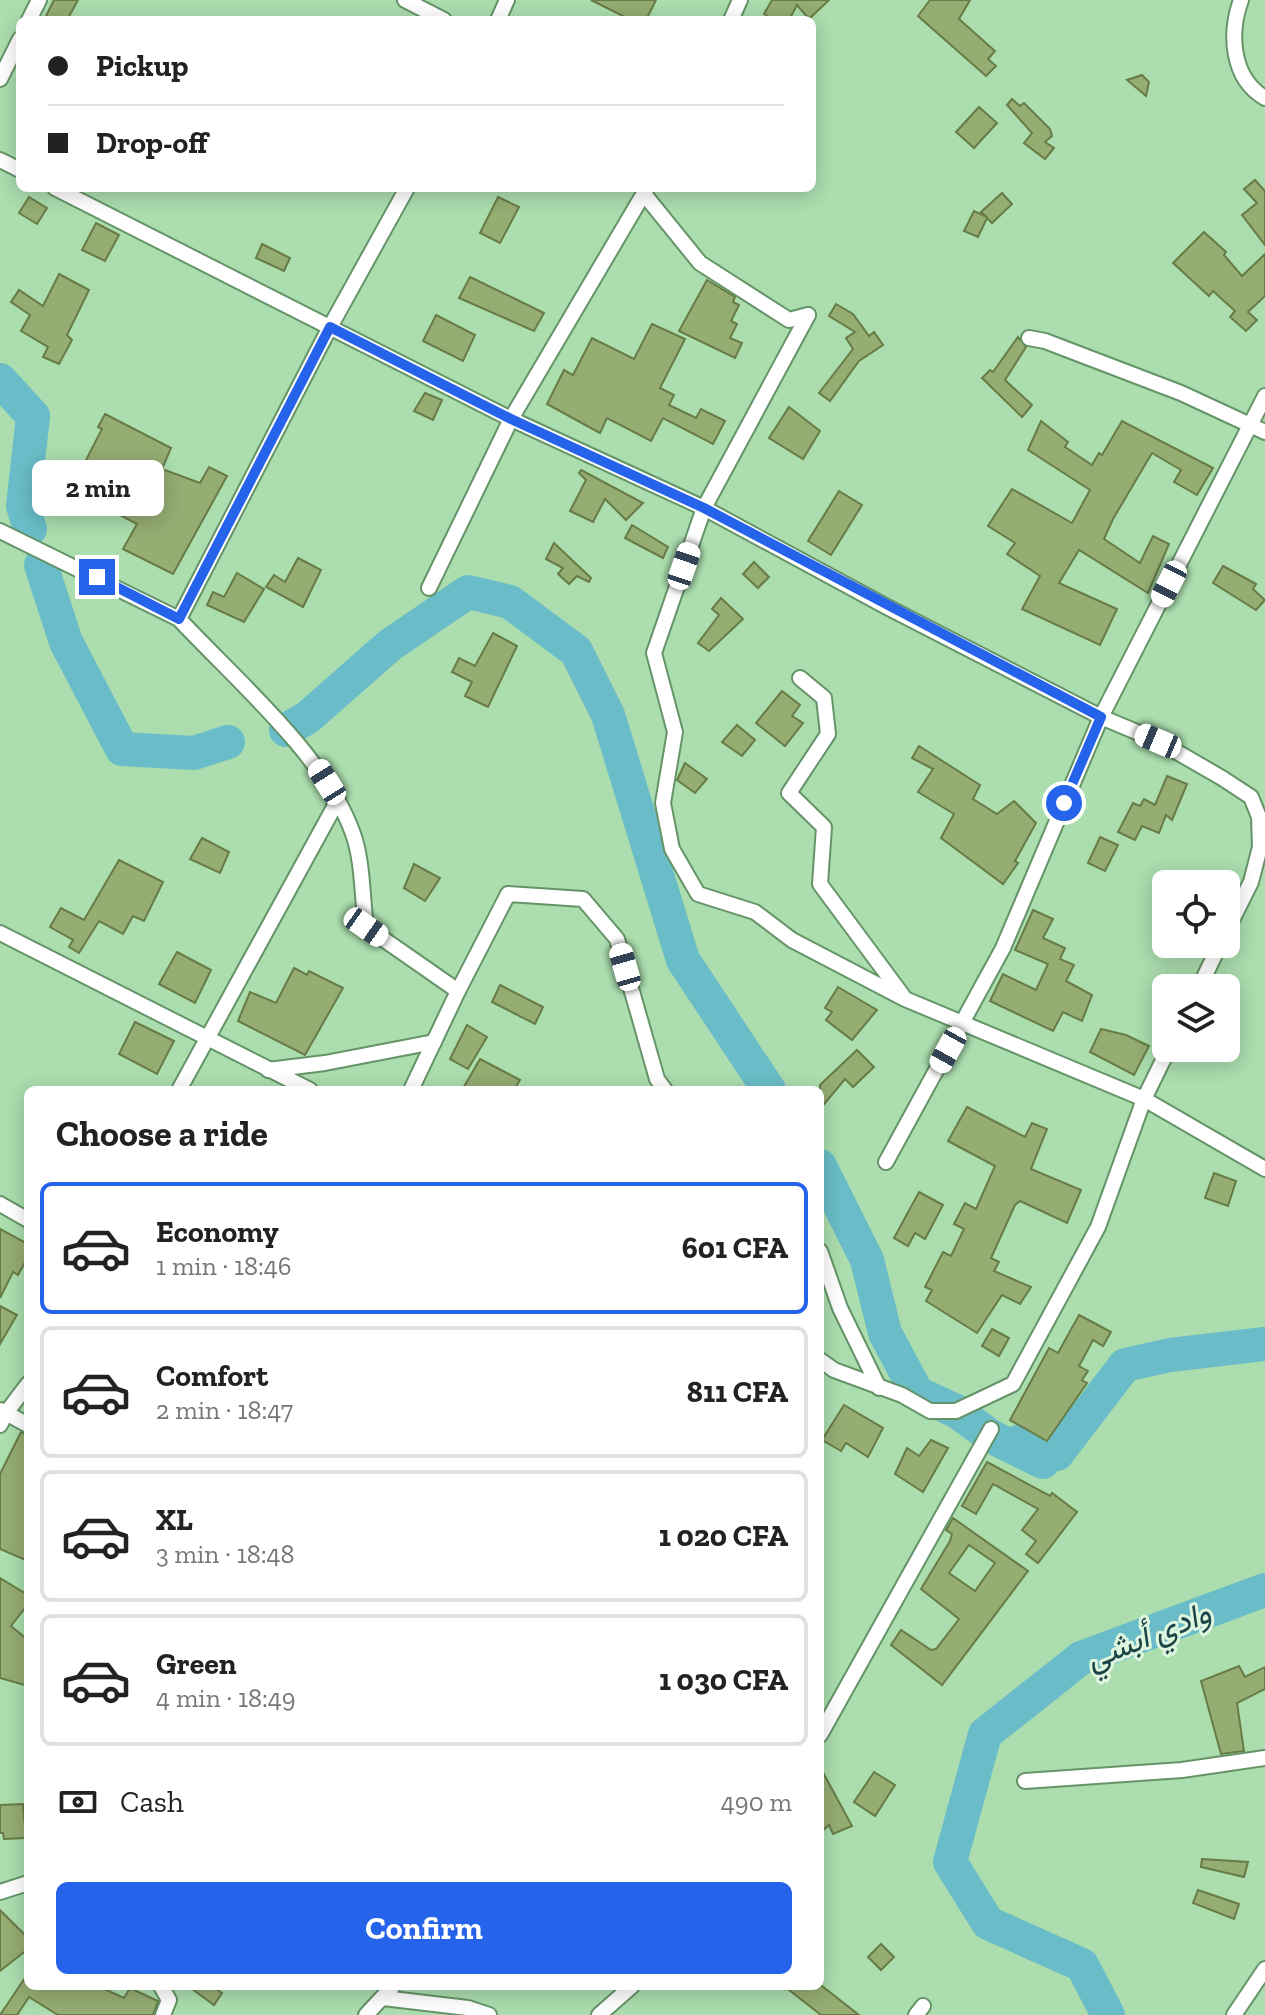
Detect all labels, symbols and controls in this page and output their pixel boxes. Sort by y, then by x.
text: Pickup [96,48,188,84]
text: Drop-off [96,125,208,161]
callout: 2 min [31,461,163,517]
text: 2 min [66,472,130,504]
car [665,539,703,593]
car [1147,557,1191,611]
route end [79,559,115,595]
car [1131,721,1185,761]
car [304,755,350,809]
route start [1046,785,1082,821]
map controls [1152,870,1240,1062]
button: locate [1152,870,1240,958]
car [339,903,393,951]
car [607,941,643,993]
button: layers [1152,974,1240,1062]
car [926,1023,970,1077]
text: Choose a ride [56,1112,268,1155]
icon: car [60,1212,132,1284]
text: Economy [156,1214,279,1250]
text: 601 CFA [682,1230,788,1266]
text: 1 min · 18:46 [156,1250,292,1282]
icon: car [60,1356,132,1428]
text: Comfort [156,1358,268,1394]
text: 811 CFA [687,1374,788,1410]
text: 2 min · 18:47 [156,1394,293,1426]
icon: car [60,1500,132,1572]
text: XL [156,1502,193,1538]
text: 1 020 CFA [659,1518,788,1554]
text: 3 min · 18:48 [156,1538,295,1570]
water label: وادي أبشي [1080,1593,1219,1684]
icon: car [60,1644,132,1716]
text: Green [156,1646,236,1682]
text: 1 030 CFA [659,1662,788,1698]
text: 4 min · 18:49 [156,1682,296,1714]
icon: cash [56,1780,100,1824]
text: Cash [120,1784,184,1820]
text: 490 m [721,1786,792,1818]
button: Confirm [56,1882,792,1974]

